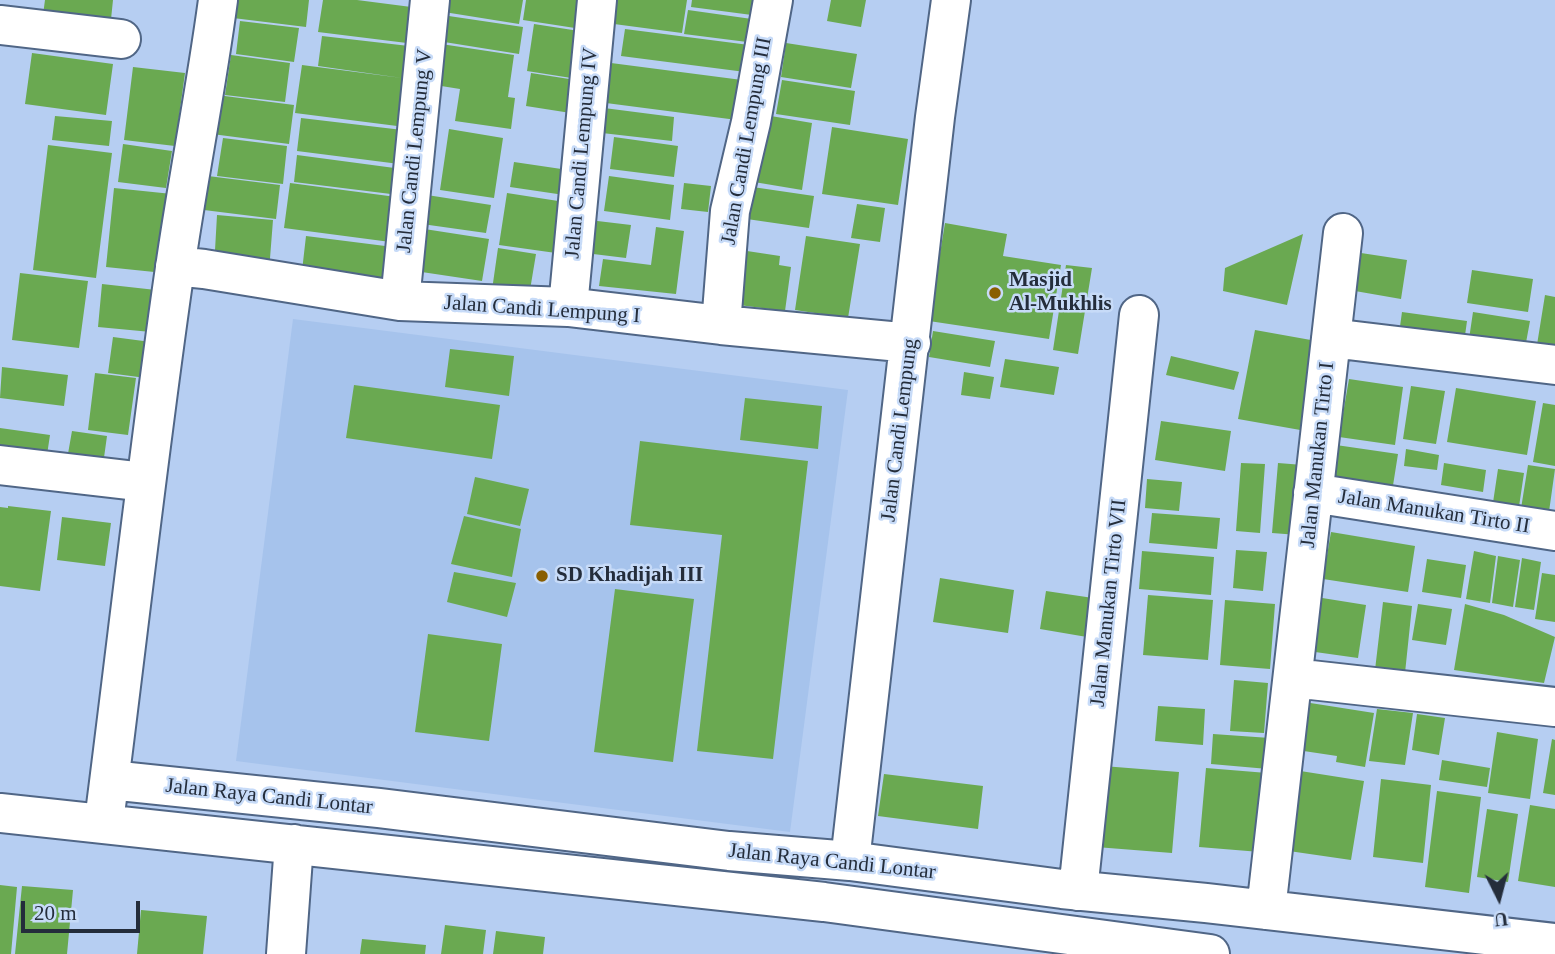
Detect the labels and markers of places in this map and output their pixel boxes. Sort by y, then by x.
place label: Masjid Al-Mukhlis [1009,268,1112,318]
marker: Masjid Al-Mukhlis [987,285,1003,301]
place label: SD Khadijah III [556,563,703,589]
marker: SD Khadijah III [534,568,550,584]

